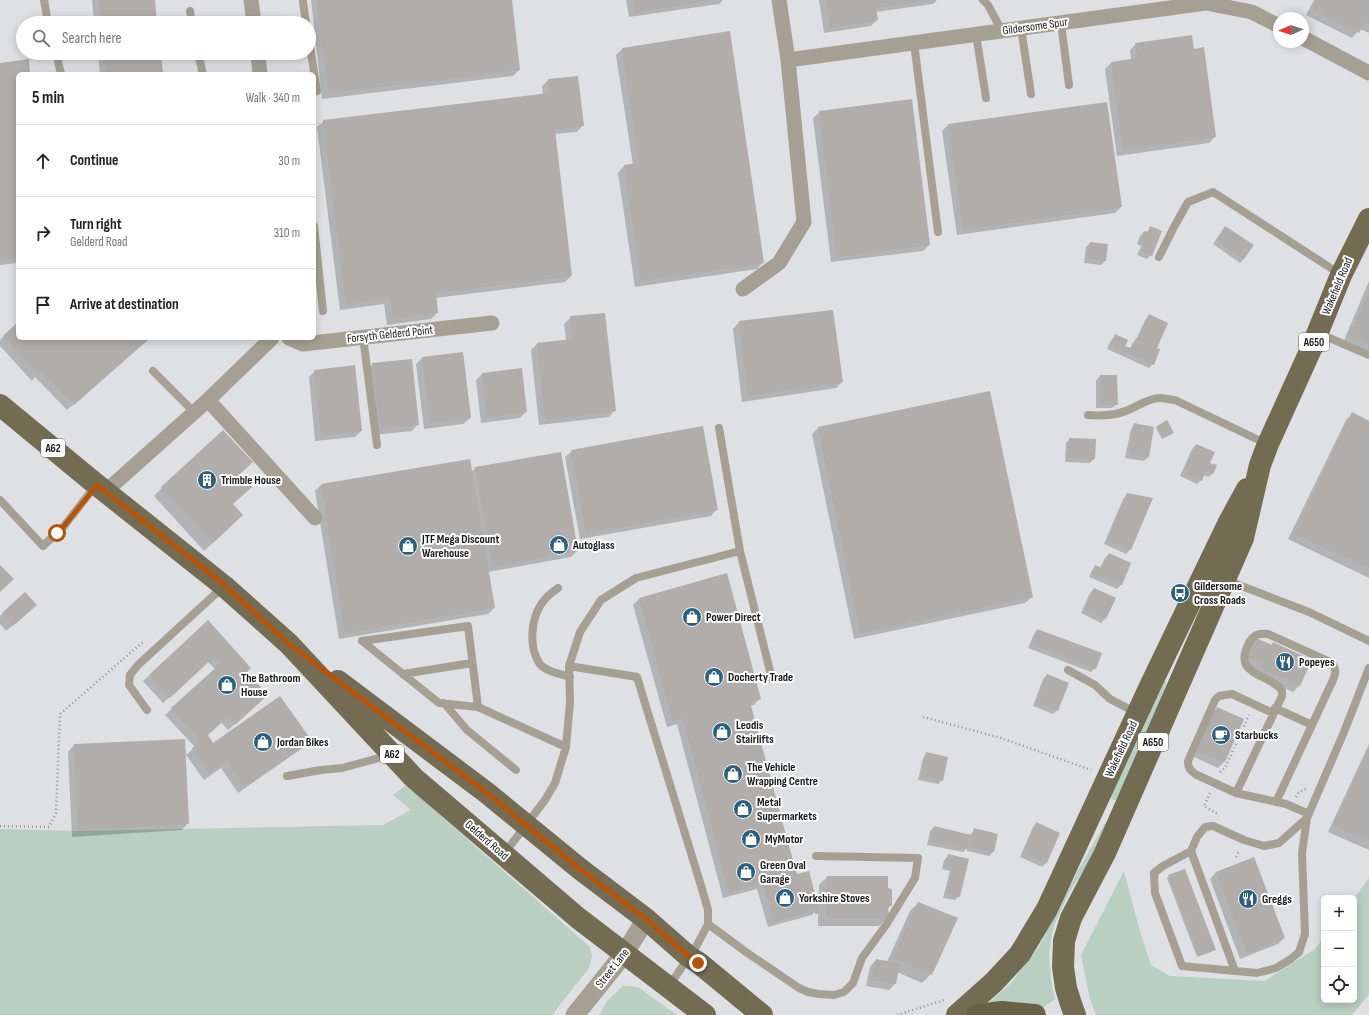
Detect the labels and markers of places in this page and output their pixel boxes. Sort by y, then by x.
building icon: Trimble House [196,469,218,491]
place label: Trimble House [221,473,281,488]
place label: JTF Mega Discount Warehouse [421,532,499,561]
shop icon: Autoglass [548,534,570,556]
shop icon: JTF Mega Discount Warehouse [397,535,419,557]
place label: Autoglass [572,538,615,553]
place label: Gildersome Cross Roads [1194,579,1246,608]
bus stop icon: Gildersome Cross Roads [1169,582,1191,604]
shop icon: Power Direct [681,606,703,628]
place label: Power Direct [706,610,761,625]
restaurant icon: Popeyes [1274,651,1296,673]
place label: Popeyes [1299,655,1335,670]
shop icon: Docherty Trade [703,666,725,688]
place label: Docherty Trade [728,670,793,685]
place label: The Bathroom House [241,671,300,700]
shop icon: The Bathroom House [216,674,238,696]
place label: Leodis Stairlifts [736,718,774,747]
shop icon: Leodis Stairlifts [711,721,733,743]
cafe icon: Starbucks [1210,724,1232,746]
place label: Starbucks [1235,728,1278,743]
shop icon: Jordan Bikes [252,731,274,753]
place label: Jordan Bikes [276,735,329,750]
place label: The Vehicle Wrapping Centre [747,760,818,789]
shop icon: The Vehicle Wrapping Centre [722,763,744,785]
place label: Metal Supermarkets [757,795,817,824]
shop icon: Metal Supermarkets [732,798,754,820]
shop icon: MyMotor [740,828,762,850]
place label: MyMotor [765,832,804,847]
place label: Green Oval Garage [760,858,806,887]
shop icon: Green Oval Garage [735,861,757,883]
shop icon: Yorkshire Stoves [774,887,796,909]
restaurant icon: Greggs [1237,888,1259,910]
place label: Yorkshire Stoves [799,891,870,906]
place label: Greggs [1262,892,1292,907]

